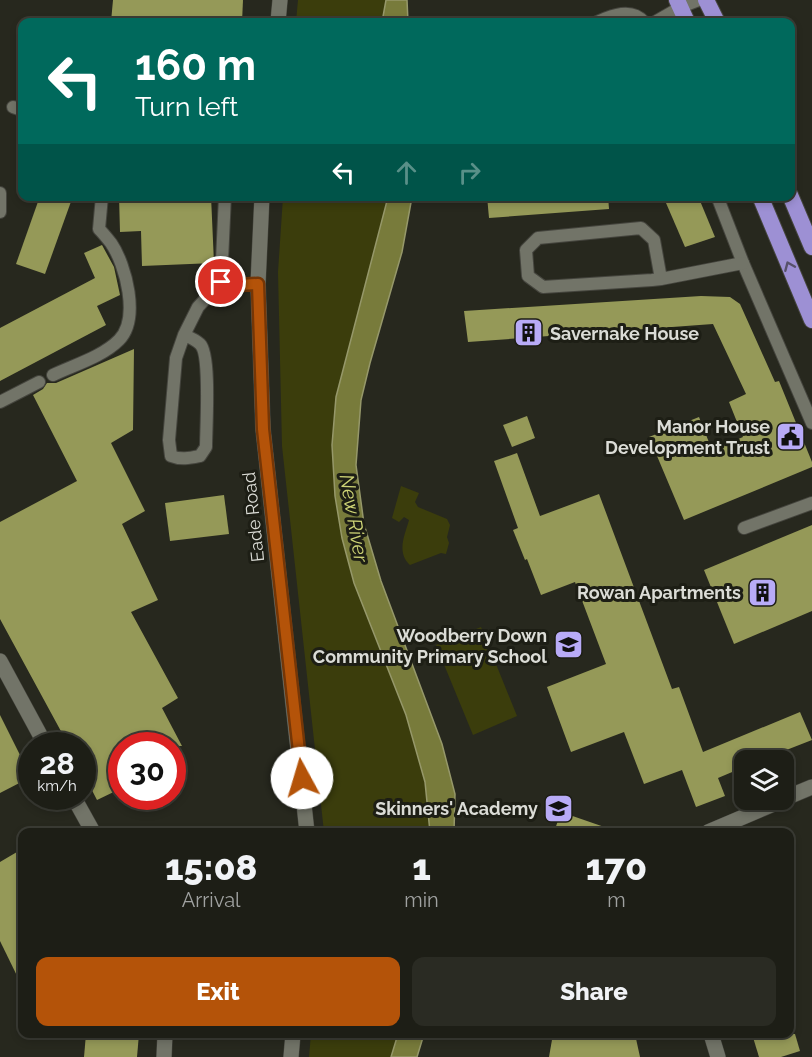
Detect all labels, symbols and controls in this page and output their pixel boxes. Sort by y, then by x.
text: 160 m [135,41,256,90]
icon: left [36,42,114,120]
text: Turn left [135,91,238,122]
icon: left [327,156,360,189]
icon: ahead [390,156,423,189]
icon: right [453,156,486,189]
pin [195,256,246,307]
one-way arrow [784,261,796,272]
icon: arrive [204,265,237,298]
building icon: Savernake House [513,317,545,349]
place label: Savernake House [550,323,699,344]
place label: Manor House Development Trust [605,416,770,458]
public building icon: Manor House Development Trust [775,420,807,452]
street label: Eade Road [238,471,268,563]
water label: New River [334,472,374,565]
building icon: Rowan Apartments [746,576,778,608]
place label: Rowan Apartments [577,582,741,603]
place label: Woodberry Down Community Primary School [313,625,547,667]
school or university icon: Woodberry Down Community Primary School [552,629,584,661]
speed limit sign: 30 [108,732,186,810]
text: 28 [39,746,75,781]
position arrow [270,746,334,810]
map controls [734,750,794,810]
button: layers [734,750,794,810]
text: km/h [37,777,77,795]
school or university icon: Skinners' Academy [543,792,575,824]
place label: Skinners' Academy [375,798,538,819]
text: 15:08 [165,846,257,888]
text: 1 [412,846,431,888]
text: 170 [586,846,647,888]
text: Arrival [182,888,240,912]
text: min [404,888,439,912]
text: m [607,888,626,912]
button: Exit [36,957,400,1026]
button: Share [412,957,776,1026]

